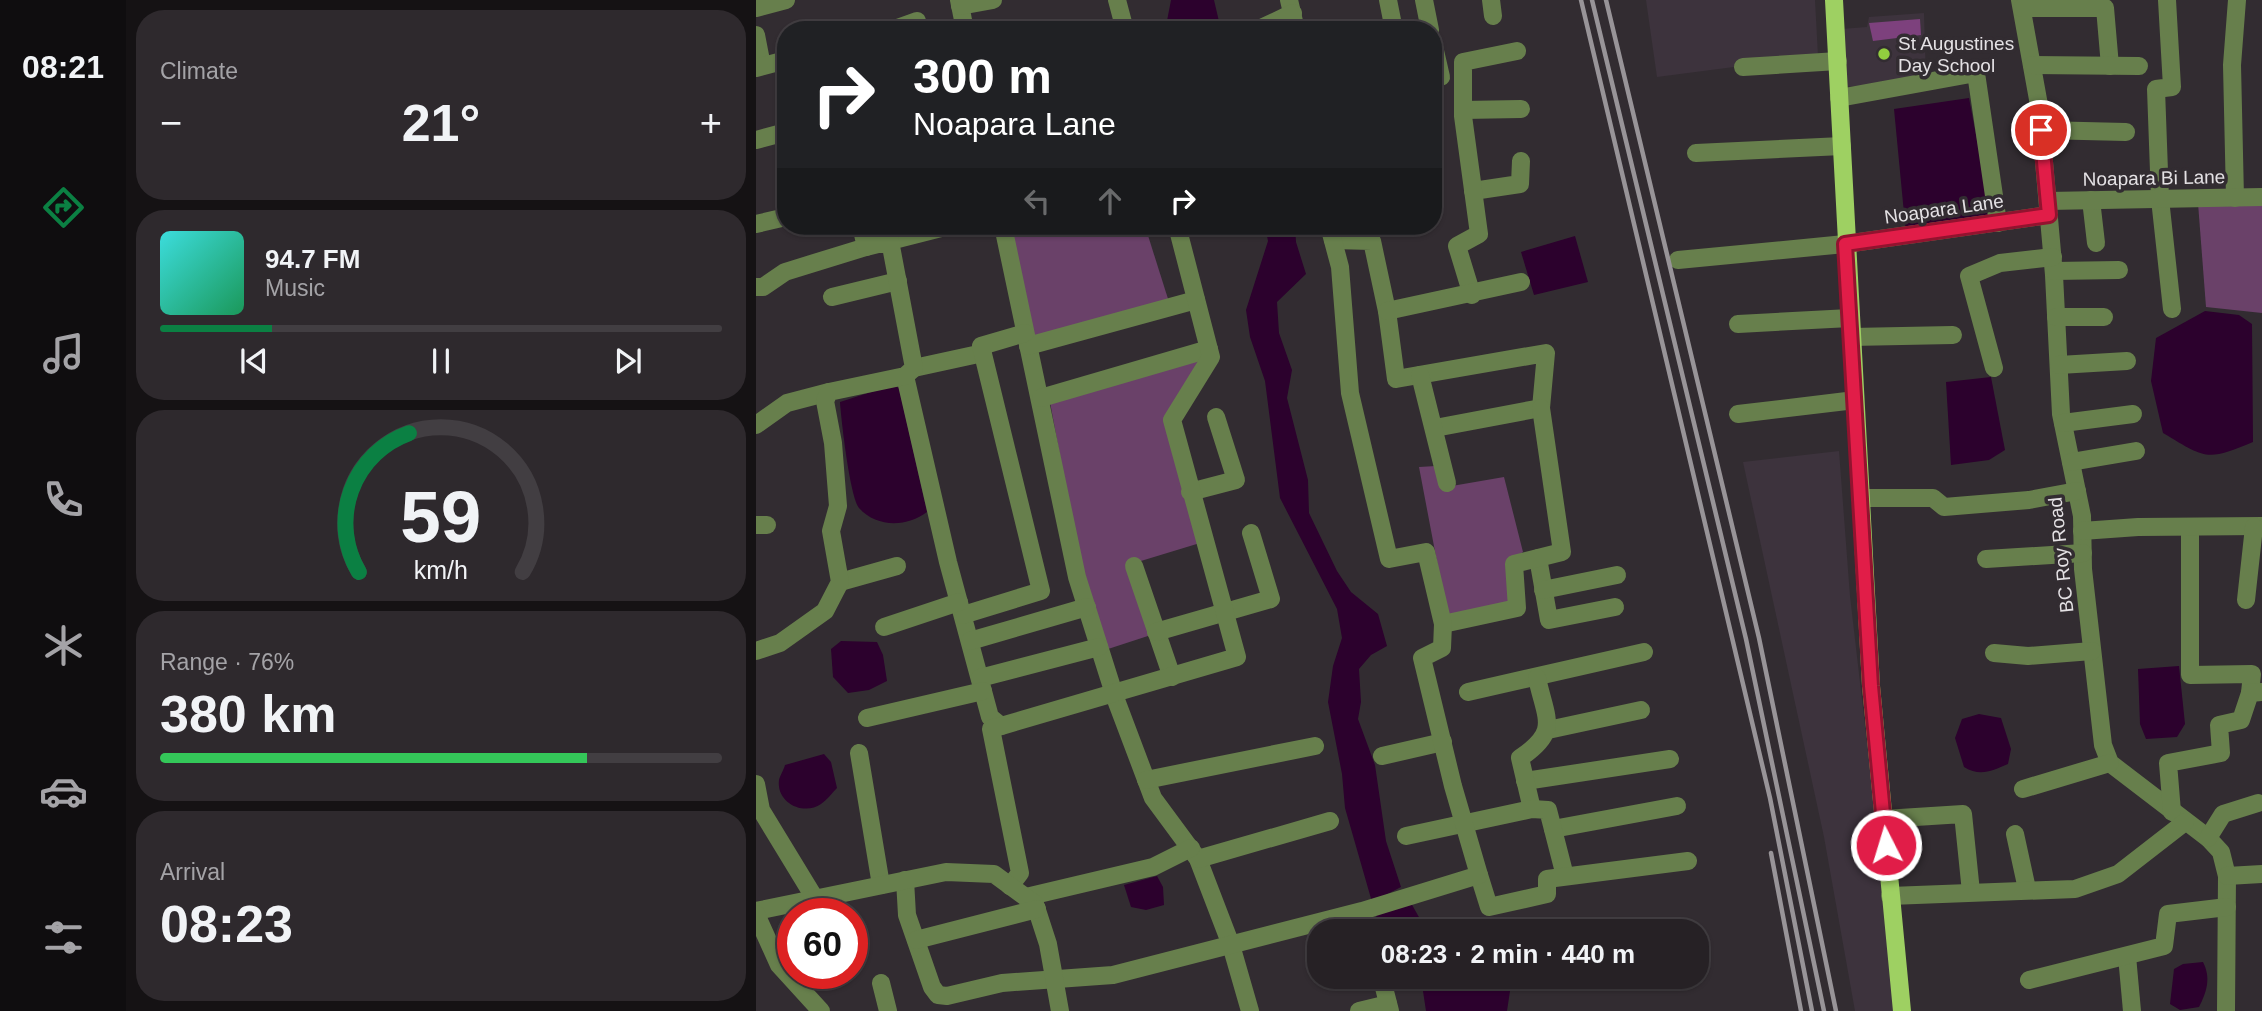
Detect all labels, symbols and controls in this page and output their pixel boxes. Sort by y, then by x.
place label: St Augustines Day School [1898,33,2014,76]
marker: St Augustines Day School [1876,46,1892,62]
text: 08:21 [22,49,104,85]
icon: right [798,49,889,140]
text: 300 m [913,49,1052,103]
text: Climate [160,58,238,84]
text: 21° [402,94,480,152]
pin [2011,100,2071,160]
text: − [160,102,182,144]
text: + [700,102,722,144]
text: Noapara Lane [913,106,1116,142]
icon: arrive [2022,111,2060,149]
street label: Noapara Bi Lane [2083,166,2225,190]
icon: left [1018,182,1056,220]
icon: ahead [1091,182,1129,220]
icon: right [1164,182,1202,220]
icon: directions [39,183,88,232]
street label: Noapara Lane [1883,190,2005,228]
text: 94.7 FM [265,244,360,274]
text: Music [265,275,325,301]
icon: music [39,329,88,378]
icon: previous [235,342,273,380]
icon: pause [422,342,460,380]
icon: next [609,342,647,380]
icon: phone [39,475,88,524]
text: 59 [401,476,481,557]
street label: BC Roy Road [2044,496,2078,614]
text: km/h [414,555,468,583]
icon: climate [39,621,88,670]
text: Range · 76% [160,649,294,675]
text: 380 km [160,685,336,743]
icon: car [39,767,88,816]
position arrow [1849,808,1923,882]
text: Arrival [160,859,225,885]
text: 08:23 [160,895,293,953]
speed limit sign: 60 [777,898,868,989]
icon: filters [39,913,88,962]
text: 08:23 · 2 min · 440 m [1381,939,1635,969]

